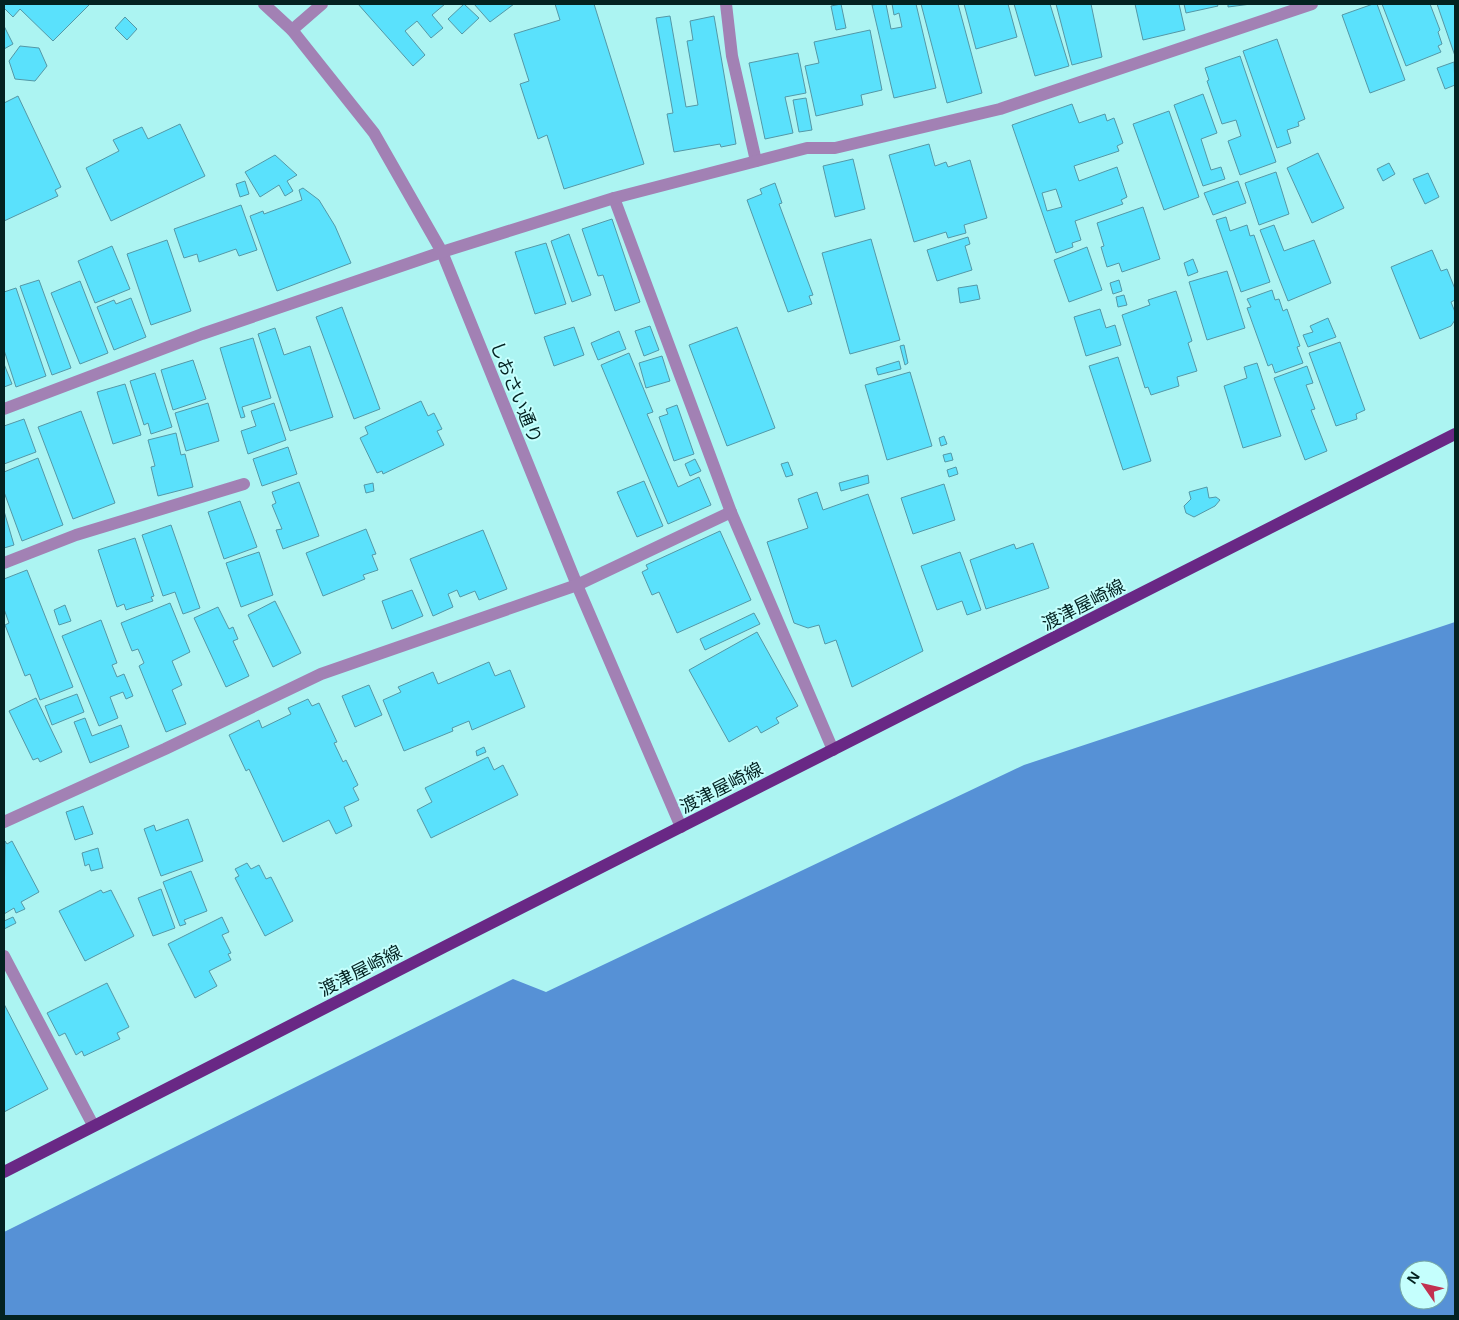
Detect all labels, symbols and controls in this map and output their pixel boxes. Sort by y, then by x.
street label: しおさい通り [486,337,548,447]
street label: 渡津屋崎線 [1037,573,1129,635]
street label: 渡津屋崎線 [675,756,767,818]
street label: 渡津屋崎線 [314,939,406,1001]
north arrow [1399,1260,1449,1310]
text: N [1402,1267,1424,1287]

